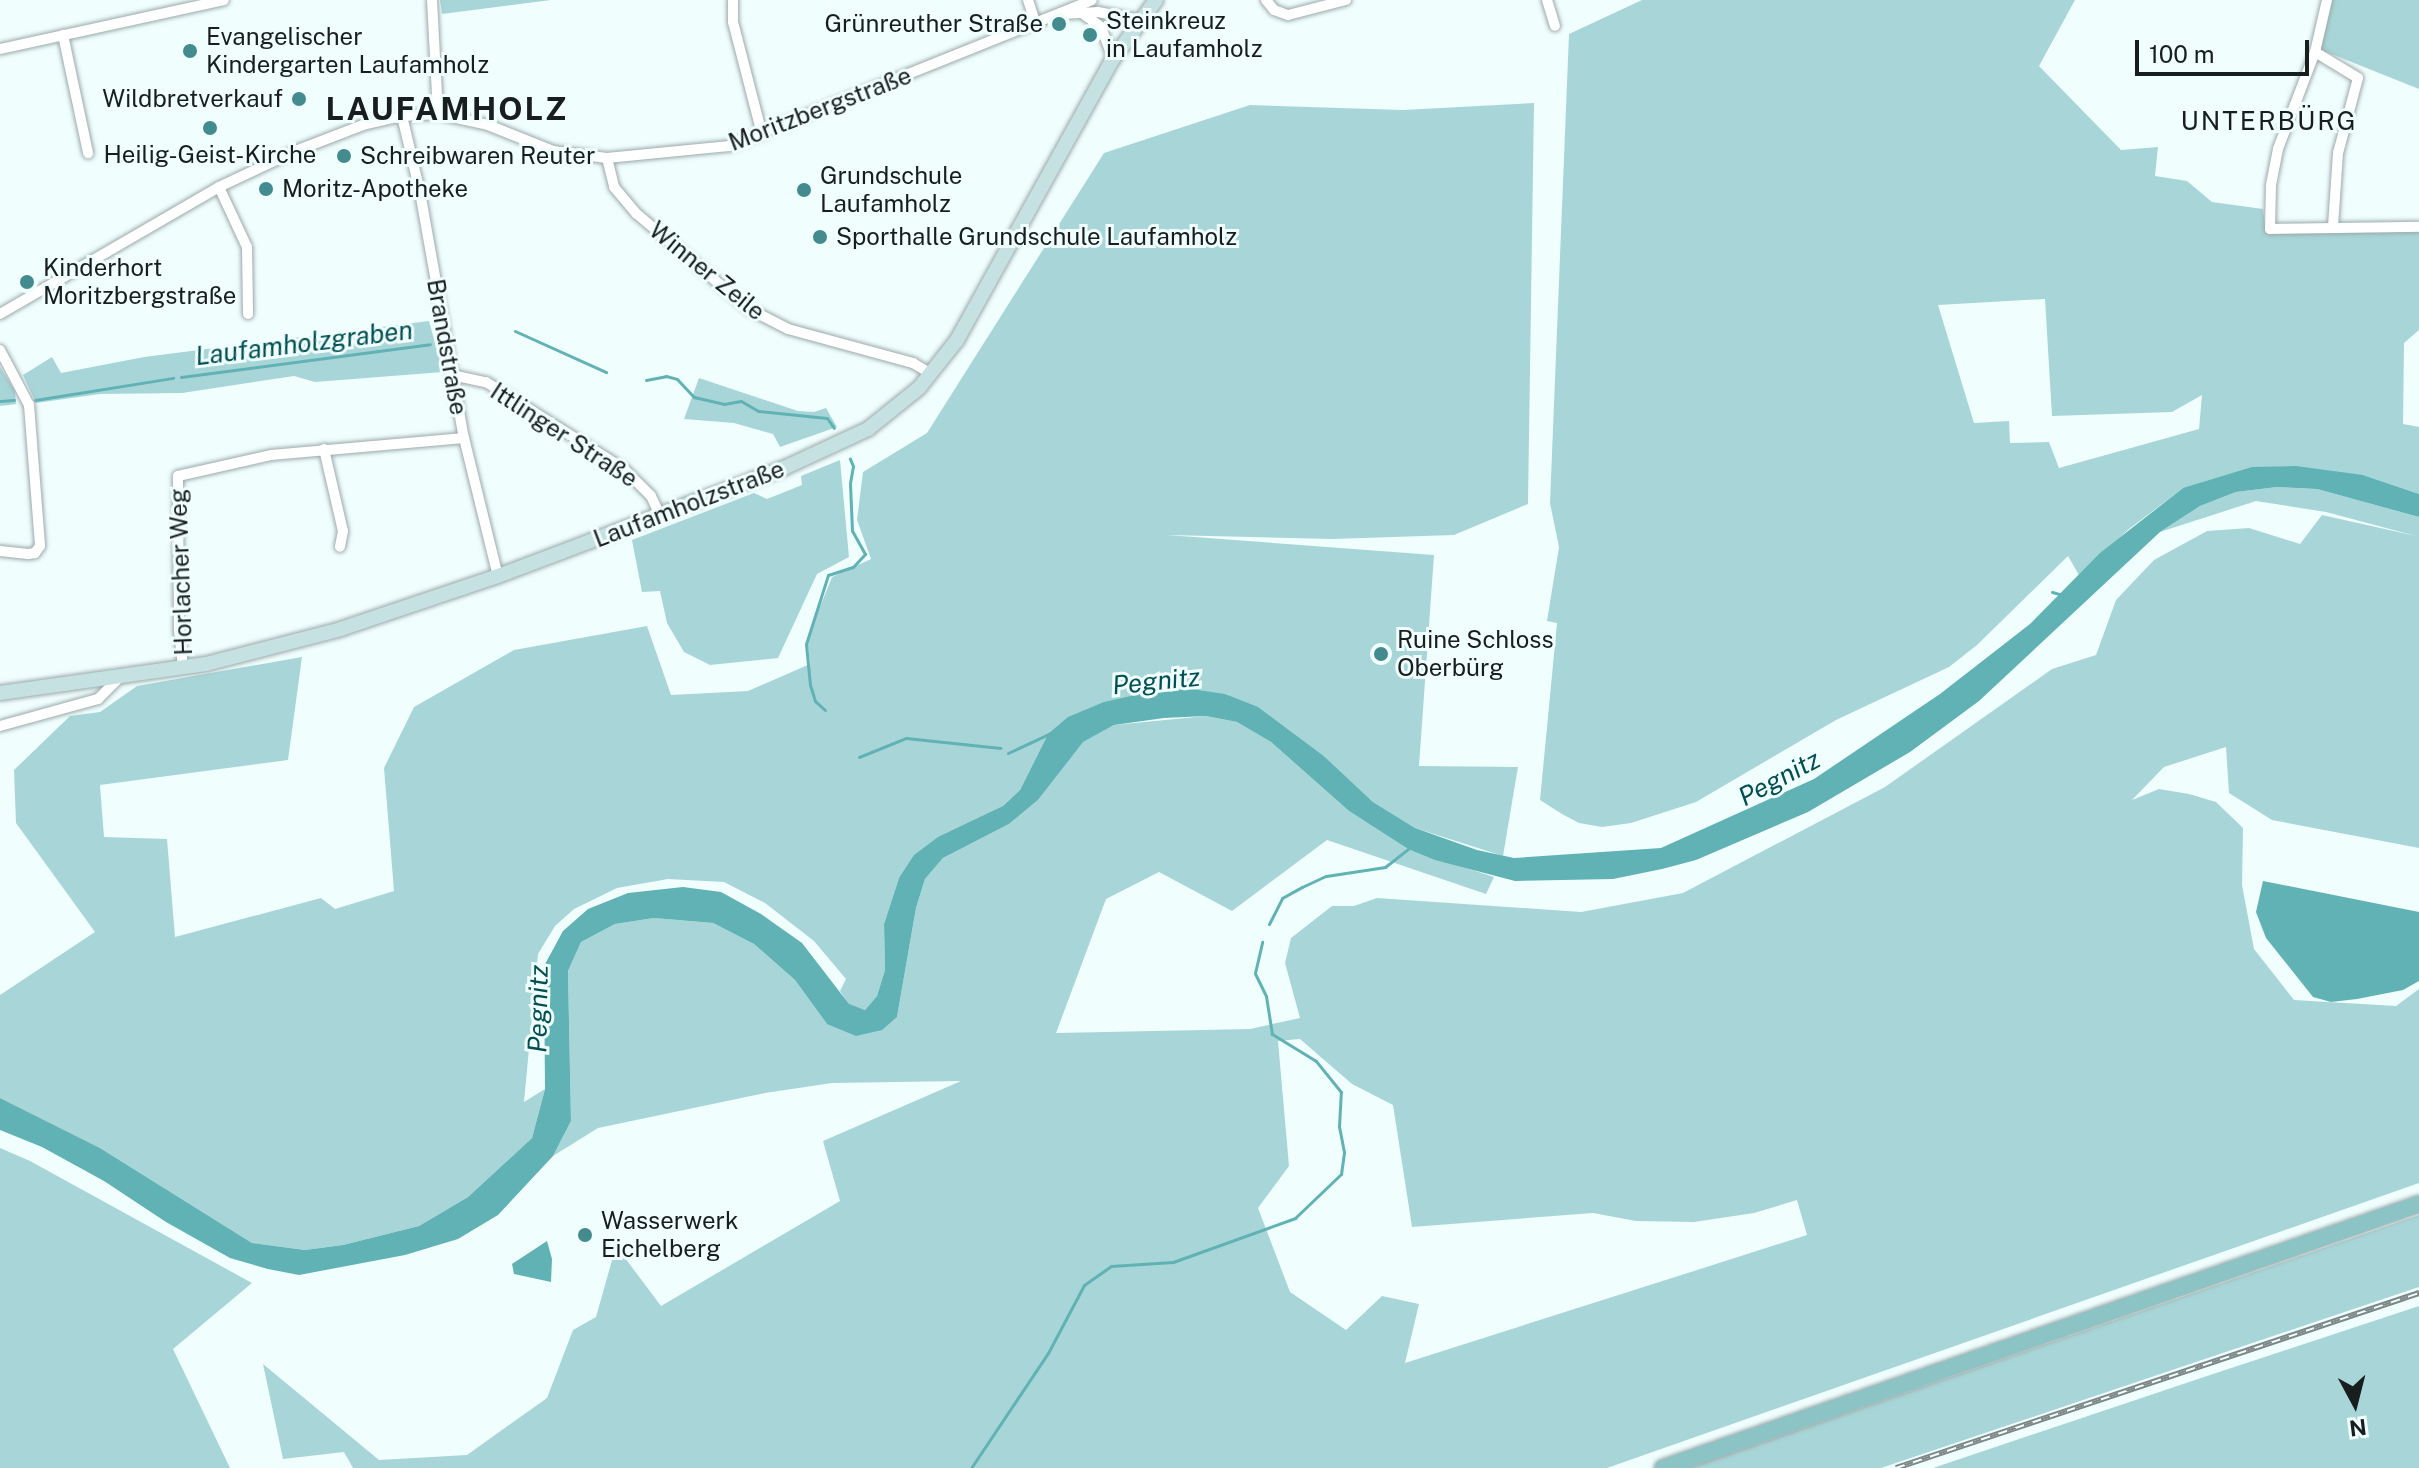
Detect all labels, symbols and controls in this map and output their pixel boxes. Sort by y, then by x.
place label: Steinkreuz in Laufamholz [1106,7,1262,63]
place label: Grünreuther Straße [825,10,1043,38]
marker: Grünreuther Straße [1050,15,1068,33]
place label: Evangelischer Kindergarten Laufamholz [206,23,489,79]
scale bar [2139,24,2313,74]
marker: Steinkreuz in Laufamholz [1081,26,1099,44]
text: 100 m [2149,40,2215,68]
marker: Evangelischer Kindergarten Laufamholz [181,42,199,60]
street label: Moritzbergstraße [725,61,915,157]
place label: Wildbretverkauf [102,85,283,113]
marker: Wildbretverkauf [290,90,308,108]
district label: LAUFAMHOLZ [325,90,569,128]
district label: UNTERBÜRG [2180,105,2358,137]
marker: Heilig-Geist-Kirche [201,119,219,137]
place label: Heilig-Geist-Kirche [104,141,316,169]
place label: Schreibwaren Reuter [360,142,595,170]
marker: Schreibwaren Reuter [335,147,353,165]
place label: Grundschule Laufamholz [820,162,962,218]
place label: Moritz-Apotheke [282,175,468,203]
marker: Moritz-Apotheke [257,180,275,198]
marker: Grundschule Laufamholz [795,181,813,199]
street label: Winner Zeile [643,216,771,326]
place label: Sporthalle Grundschule Laufamholz [836,223,1237,251]
marker: Sporthalle Grundschule Laufamholz [811,228,829,246]
place label: Kinderhort Moritzbergstraße [43,254,236,310]
marker: Kinderhort Moritzbergstraße [18,273,36,291]
street label: Brandstraße [421,277,473,417]
water label: Laufamholzgraben [194,314,414,372]
street label: Ittlinger Straße [485,377,643,493]
street label: Laufamholzstraße [590,454,788,554]
street label: Horlacher Weg [164,488,198,656]
place label: Ruine Schloss Oberbürg [1397,626,1554,682]
marker: Ruine Schloss Oberbürg [1372,645,1390,663]
water label: Pegnitz [1111,661,1201,701]
water label: Pegnitz [1733,744,1825,812]
water label: Pegnitz [522,965,554,1053]
place label: Wasserwerk Eichelberg [601,1207,738,1263]
marker: Wasserwerk Eichelberg [576,1226,594,1244]
north arrow [2315,1364,2395,1444]
text: N [2348,1414,2368,1442]

